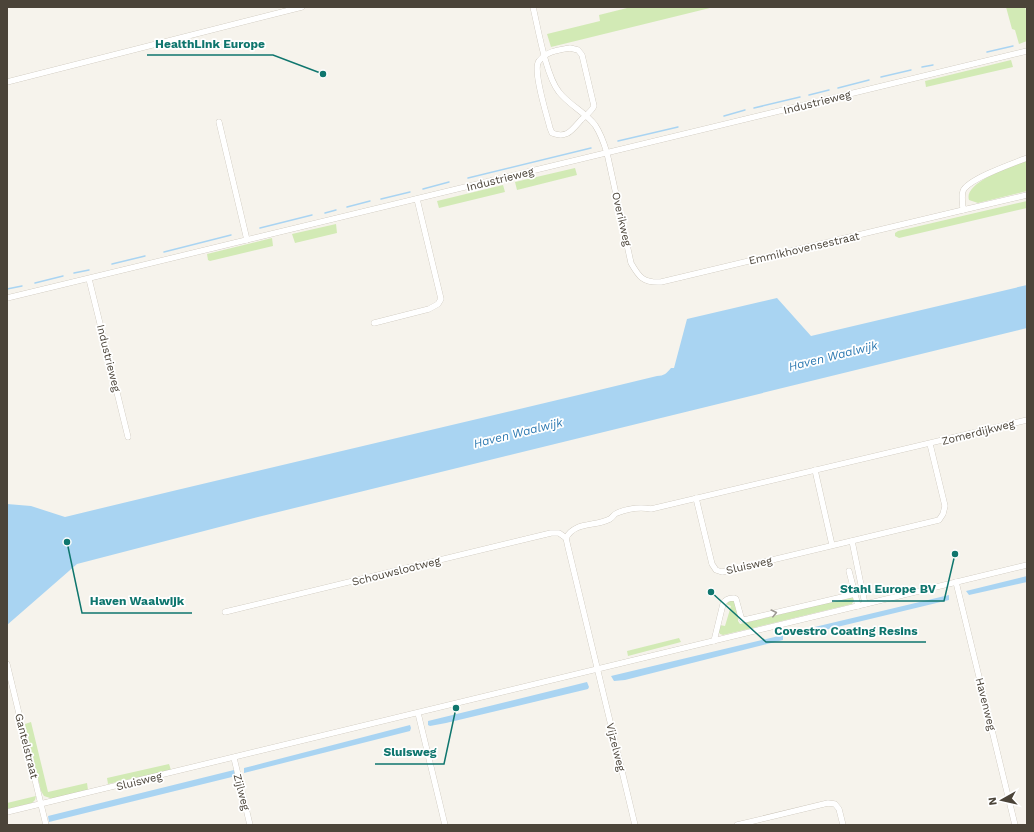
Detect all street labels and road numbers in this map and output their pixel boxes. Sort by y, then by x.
street label: Industrieweg [782,88,852,117]
street label: Industrieweg [465,165,535,194]
street label: Overikweg [609,191,634,248]
street label: Emmikhovensestraat [748,229,861,268]
street label: Industrieweg [94,323,123,393]
street label: Zomerdijkweg [940,417,1016,448]
street label: Schouwslootweg [351,554,442,589]
street label: Sluisweg [725,554,774,577]
street label: Havenweg [973,676,998,732]
street label: Gantelstraat [12,712,41,780]
street label: Vijzelweg [603,722,628,773]
street label: Sluisweg [115,769,164,793]
street label: Zijlweg [231,773,252,812]

